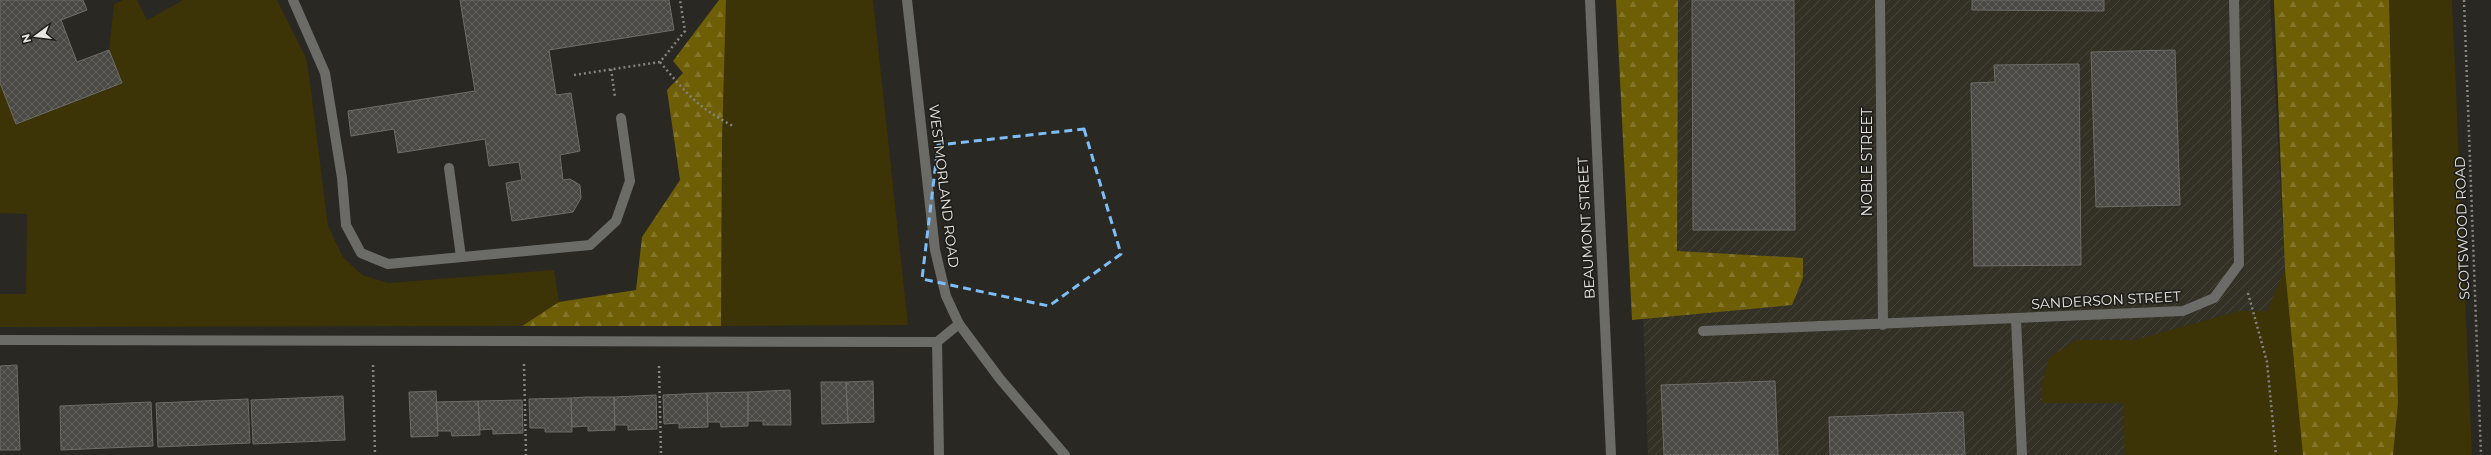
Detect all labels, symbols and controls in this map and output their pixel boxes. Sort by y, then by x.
north arrow [16,16,56,56]
text: N [18,32,34,45]
street label: WESTMORLAND ROAD [925,103,963,269]
street label: NOBLE STREET [1858,108,1876,216]
street label: BEAUMONT STREET [1573,156,1599,300]
street label: SCOTSWOOD ROAD [2451,156,2473,300]
street label: SANDERSON STREET [2031,287,2181,313]

